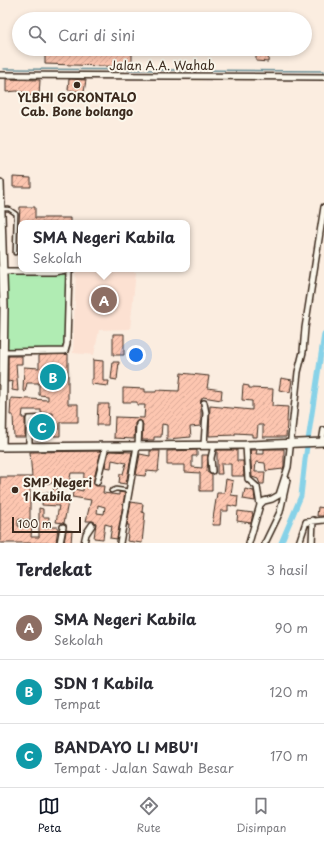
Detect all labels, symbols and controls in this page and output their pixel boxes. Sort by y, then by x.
search box [12,12,312,56]
icon: search [26,23,48,45]
text: Cari di sini [58,23,135,46]
street label: Jalan A.A. Wahab [109,56,215,74]
marker: YLBHI GORONTALO Cab. Bone bolango [72,80,82,90]
place label: YLBHI GORONTALO Cab. Bone bolango [17,88,137,120]
popup [18,220,190,272]
text: SMA Negeri Kabila [33,225,175,248]
text: Sekolah [33,248,82,267]
pin: A [91,285,117,315]
your location [126,345,146,365]
pin: B [40,362,66,392]
pin: C [29,412,55,442]
place label: SMP Negeri 1 Kabila [23,473,92,505]
marker: SMP Negeri 1 Kabila [10,485,20,495]
scale bar [12,515,81,534]
text: 100 m [18,515,52,532]
text: Terdekat [16,556,92,582]
text: 3 hasil [267,560,308,579]
text: SMA Negeri Kabila [54,607,196,630]
text: A [24,618,34,637]
text: 90 m [275,618,308,637]
text: Sekolah [54,630,103,649]
text: SDN 1 Kabila [54,671,154,694]
text: B [25,682,33,701]
text: 120 m [269,682,308,701]
text: Tempat [54,694,100,713]
text: BANDAYO LI MBU'I [54,735,198,758]
text: C [24,746,34,765]
text: 170 m [270,746,308,765]
text: Tempat · Jalan Sawah Besar [54,758,234,777]
tab: Peta [38,795,61,836]
tab: Rute [137,795,161,836]
tab: Disimpan [236,795,286,836]

